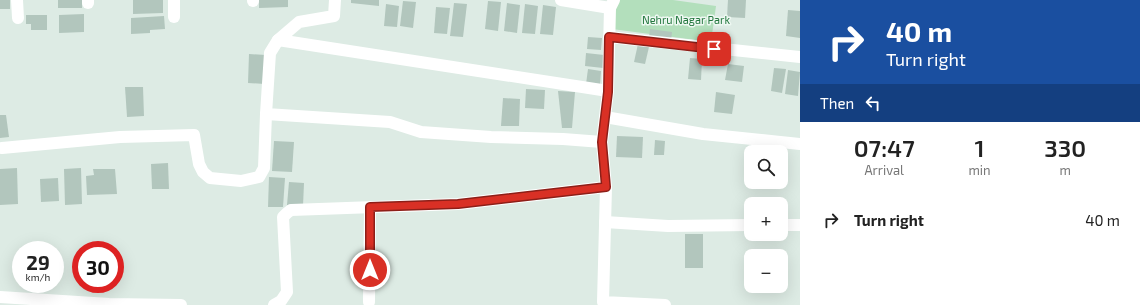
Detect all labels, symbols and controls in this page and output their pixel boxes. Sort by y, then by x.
park label: Nehru Nagar Park [642,13,731,26]
text: 40 m [886,14,952,48]
icon: right [820,16,872,68]
pin [697,32,731,66]
icon: arrive [703,38,725,60]
text: Turn right [886,48,966,70]
icon: left [862,92,884,114]
text: Then [820,94,854,112]
text: 07:47 [854,133,915,162]
text: 1 [974,133,985,162]
text: 330 [1044,133,1086,162]
map controls [744,145,788,293]
button: search [744,145,788,189]
text: Arrival [864,162,904,178]
text: min [968,162,991,178]
text: m [1060,162,1071,178]
button: + [744,197,788,241]
icon: right [820,209,842,231]
text: Turn right [854,211,924,229]
text: 40 m [1085,211,1120,229]
speed limit sign: 30 [72,241,124,293]
position arrow [349,249,391,291]
button: − [744,249,788,293]
text: 29 [26,250,50,274]
text: km/h [26,271,50,283]

